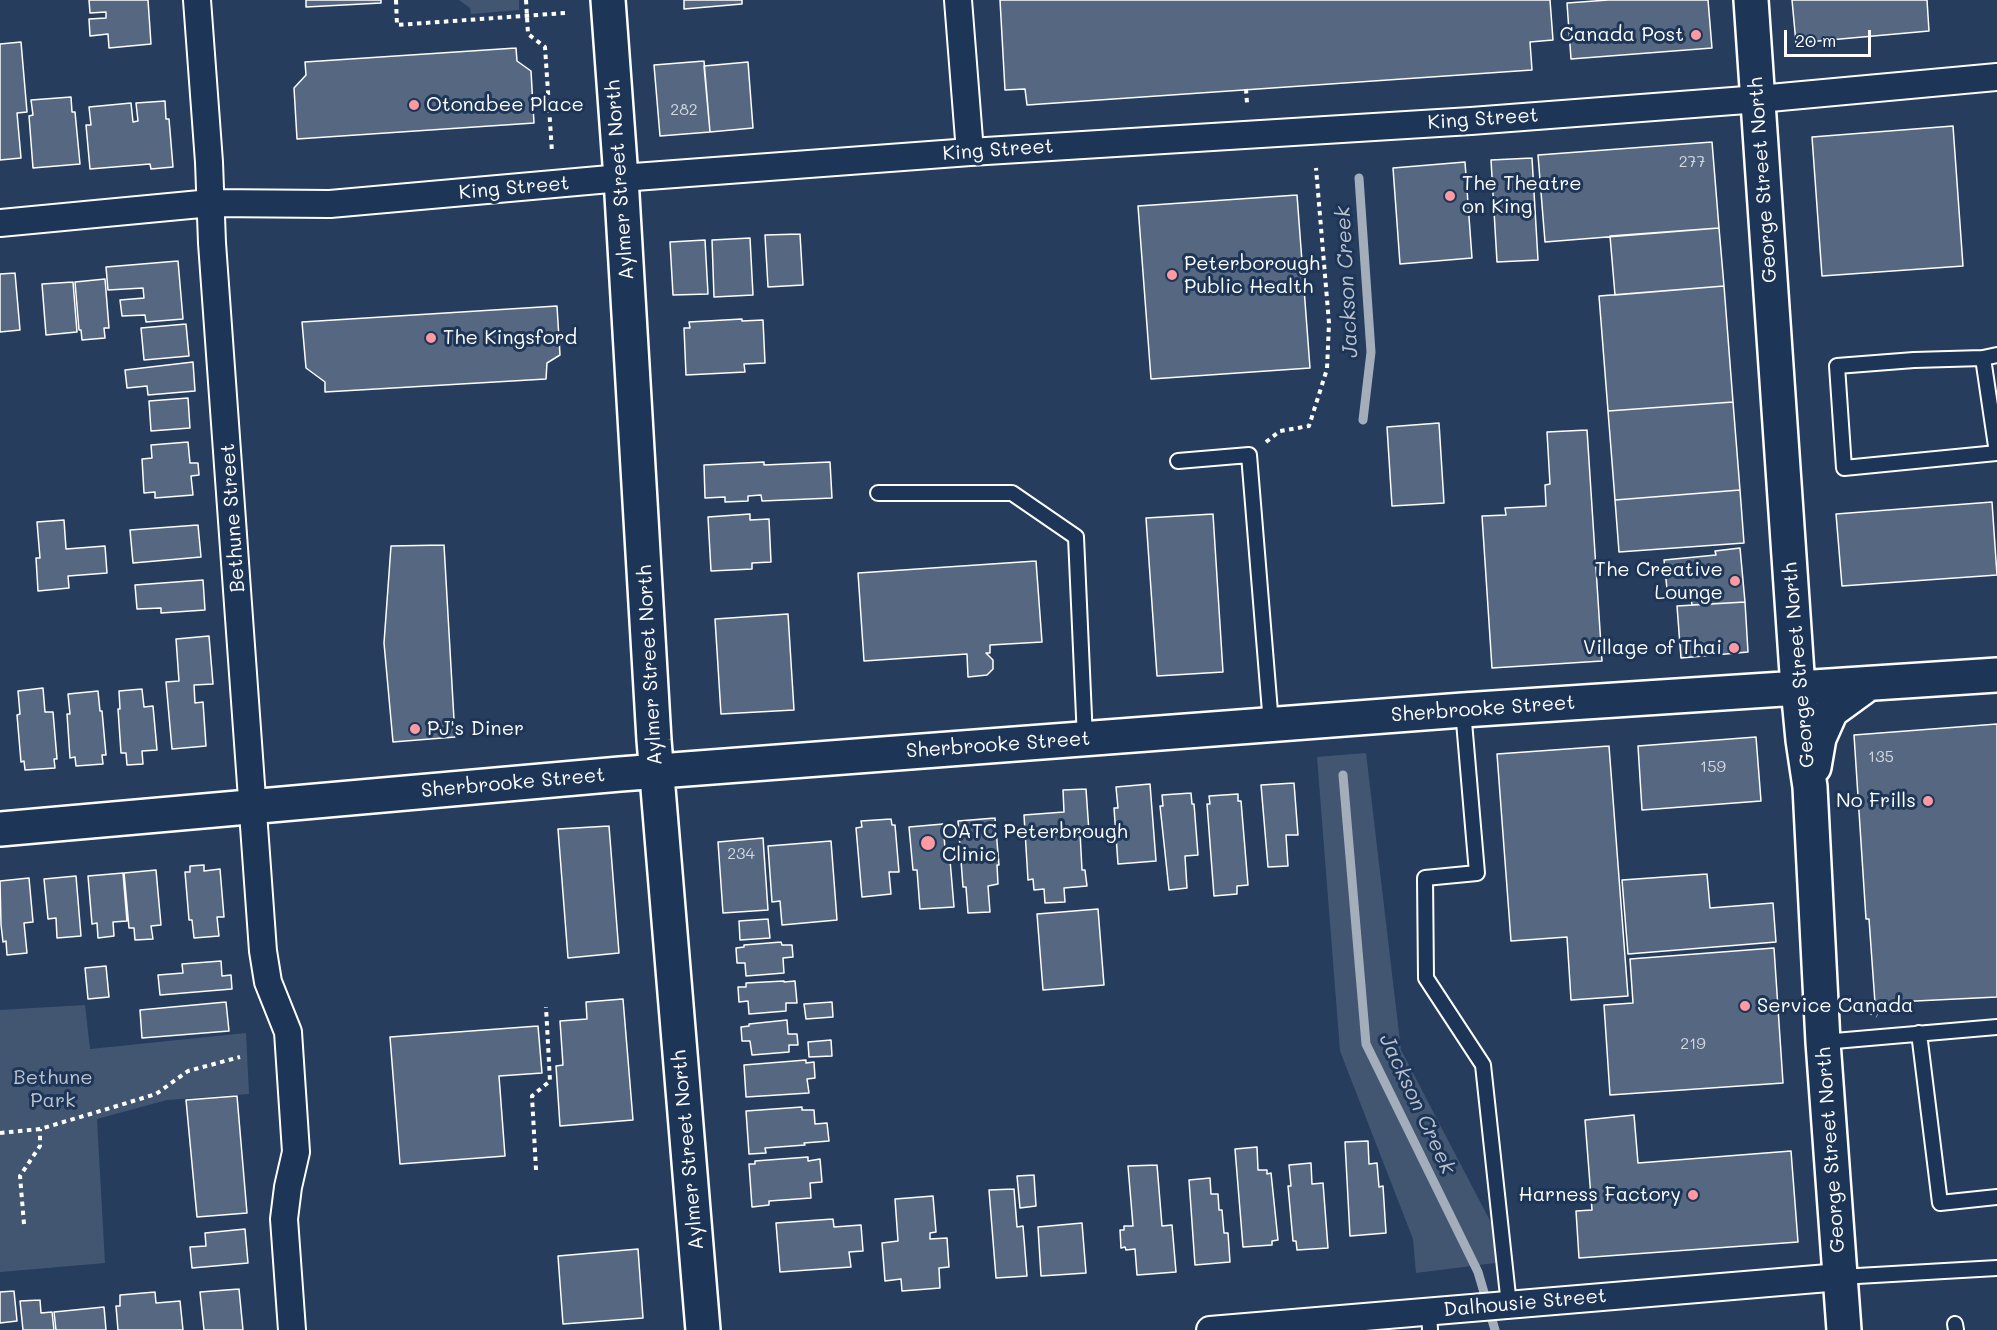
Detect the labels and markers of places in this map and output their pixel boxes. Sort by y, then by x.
place label: Canada Post [1560,23,1684,47]
marker: Canada Post [1689,28,1703,42]
place label: Otonabee Place [426,93,584,117]
marker: Otonabee Place [407,98,421,112]
place label: The Theatre on King [1462,172,1582,219]
marker: The Theatre on King [1443,189,1457,203]
place label: Peterborough Public Health [1184,252,1320,299]
marker: Peterborough Public Health [1165,268,1179,282]
place label: The Kingsford [443,326,577,350]
marker: The Kingsford [424,331,438,345]
place label: The Creative Lounge [1595,558,1723,605]
marker: The Creative Lounge [1728,574,1742,588]
place label: Village of Thai [1583,636,1722,660]
marker: Village of Thai [1727,641,1741,655]
place label: PJ's Diner [427,717,524,741]
marker: PJ's Diner [408,722,422,736]
place label: No Frills [1836,789,1916,813]
marker: No Frills [1921,794,1935,808]
place label: OATC Peterbrough Clinic [942,820,1128,867]
marker: OATC Peterbrough Clinic [919,834,937,852]
place label: Service Canada [1757,994,1913,1018]
marker: Service Canada [1738,999,1752,1013]
place label: Harness Factory [1518,1183,1681,1207]
marker: Harness Factory [1686,1188,1700,1202]

